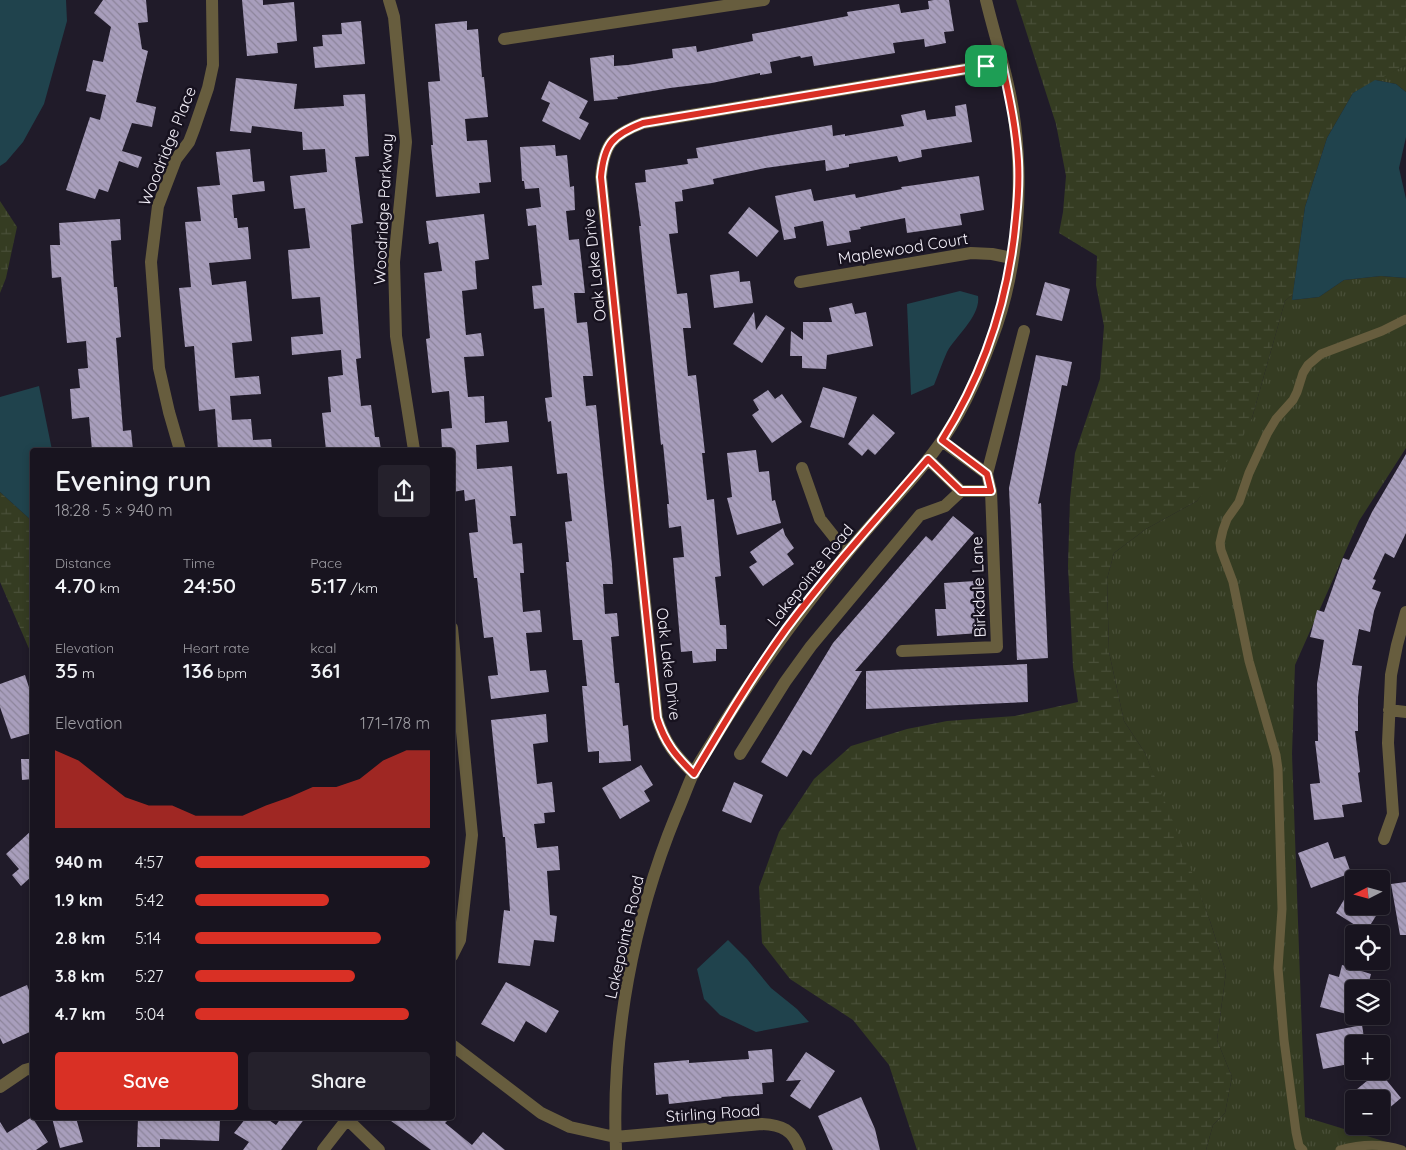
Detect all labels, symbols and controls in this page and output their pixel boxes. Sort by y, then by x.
pin [965,45,1007,87]
icon: arrive [972,52,1000,80]
street label: Woodridge Place [134,83,200,209]
street label: Woodridge Parkway [369,133,397,285]
street label: Oak Lake Drive [578,208,610,322]
street label: Maplewood Court [837,228,969,268]
text: Evening run [55,463,212,498]
button: share [378,465,430,517]
text: 18:28 · 5 × 940 m [55,500,173,520]
street label: Lakepointe Road [763,520,857,630]
street label: Birkdale Lane [966,536,990,638]
text: Distance [55,554,111,572]
text: Time [183,554,215,572]
text: Pace [310,554,342,572]
text: 4.70 [55,572,96,598]
text: 24:50 [183,572,236,598]
text: 5:17 [310,572,347,598]
text: km [96,579,120,597]
text: /km [347,579,378,597]
street label: Oak Lake Drive [652,607,686,721]
text: Elevation [55,639,114,657]
text: Heart rate [183,639,249,657]
text: kcal [310,639,336,657]
text: 35 [55,657,78,683]
text: 136 [183,657,213,683]
text: 361 [310,657,341,683]
text: m [78,664,95,682]
text: bpm [213,664,247,682]
text: Elevation [55,713,122,733]
text: 171–178 m [360,713,430,733]
text: 940 m [55,852,103,872]
text: 4:57 [135,852,163,872]
north arrow [1345,870,1390,915]
map controls [1345,870,1390,1135]
street label: Lakepointe Road [600,873,648,1001]
text: 1.9 km [55,890,103,910]
text: 5:42 [135,890,164,910]
button: locate [1345,925,1390,970]
text: 2.8 km [55,928,105,948]
text: 5:14 [135,928,161,948]
text: 3.8 km [55,966,105,986]
text: 5:27 [135,966,163,986]
button: layers [1345,980,1390,1025]
text: 4.7 km [55,1004,106,1024]
text: 5:04 [135,1004,165,1024]
button: + [1345,1035,1390,1080]
button: Save [55,1052,238,1110]
button: Share [248,1052,430,1110]
button: − [1345,1090,1390,1135]
street label: Stirling Road [665,1100,761,1126]

